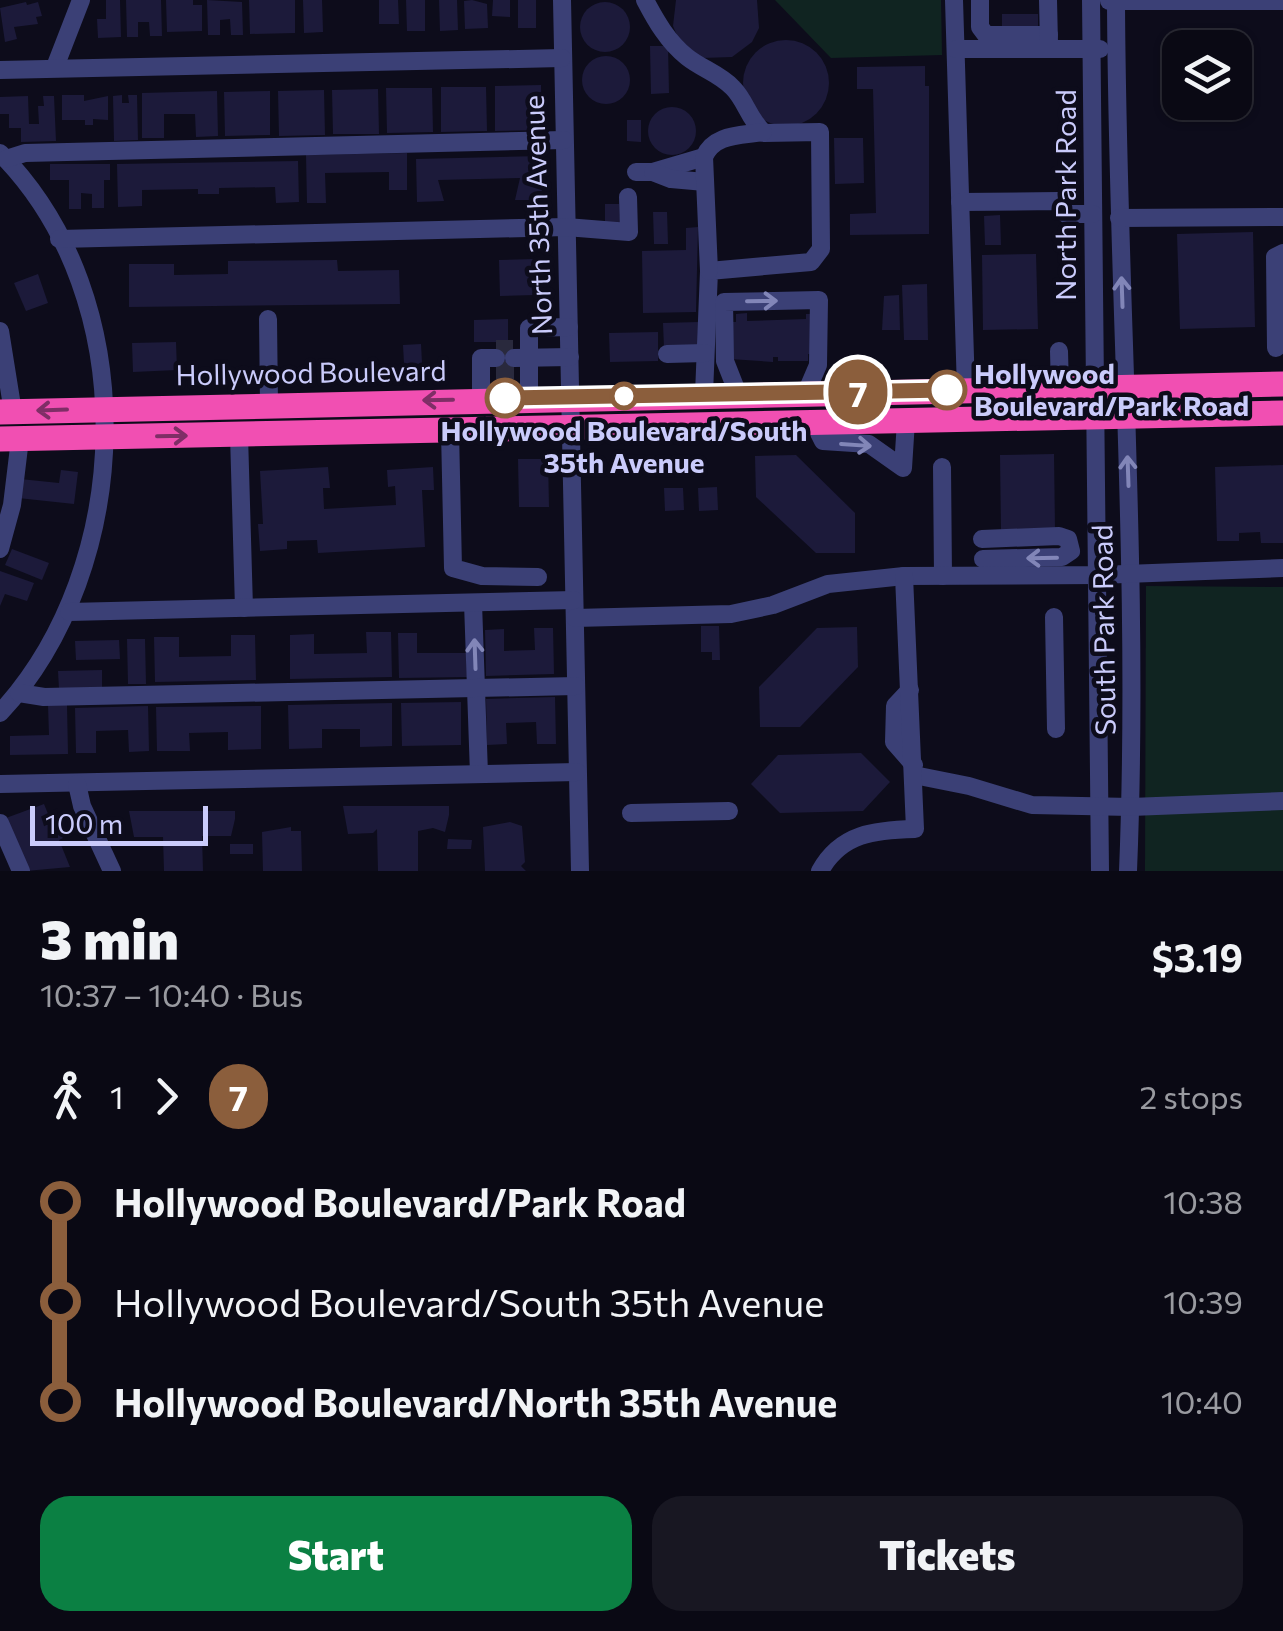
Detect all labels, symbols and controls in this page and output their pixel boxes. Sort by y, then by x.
map controls [1162,30,1252,120]
button: layers [1162,30,1252,120]
street label: North Park Road [1048,89,1082,301]
street label: North 35th Avenue [516,94,558,336]
one-way arrow [1112,276,1131,308]
one-way arrow [746,292,778,311]
street label: Hollywood Boulevard [175,353,447,391]
place label: Hollywood Boulevard/Park Road [974,356,1249,422]
line badge: 7 [826,360,890,424]
text: 7 [848,371,868,414]
marker: Hollywood Boulevard/Park Road [928,371,966,409]
unlabelled marker [486,379,524,417]
marker: Hollywood Boulevard/South 35th Avenue [611,383,637,409]
one-way arrow [422,390,454,409]
one-way arrow [37,401,69,420]
place label: Hollywood Boulevard/South 35th Avenue [441,413,807,479]
one-way arrow [154,426,187,446]
one-way arrow [840,435,872,454]
one-way arrow [1119,455,1138,487]
street label: South Park Road [1084,524,1122,736]
one-way arrow [1027,548,1059,567]
one-way arrow [465,638,484,670]
scale bar [30,801,208,846]
text: 100 m [45,806,123,840]
text: 3 min [40,903,179,970]
text: $3.19 [1152,933,1243,980]
text: 10:37 – 10:40 · Bus [40,974,303,1014]
icon: walk [40,1069,95,1124]
icon: forward [139,1069,194,1124]
text: 7 [229,1075,248,1118]
text: 1 [110,1076,124,1116]
text: 2 stops [1139,1076,1243,1116]
text: Hollywood Boulevard/Park Road [114,1178,686,1225]
text: 10:38 [1163,1181,1243,1221]
text: Hollywood Boulevard/South 35th Avenue [114,1278,824,1325]
text: 10:39 [1163,1281,1243,1321]
text: Hollywood Boulevard/North 35th Avenue [114,1378,837,1425]
text: 10:40 [1161,1381,1243,1421]
button: Start [40,1496,632,1611]
button: Tickets [652,1496,1243,1611]

